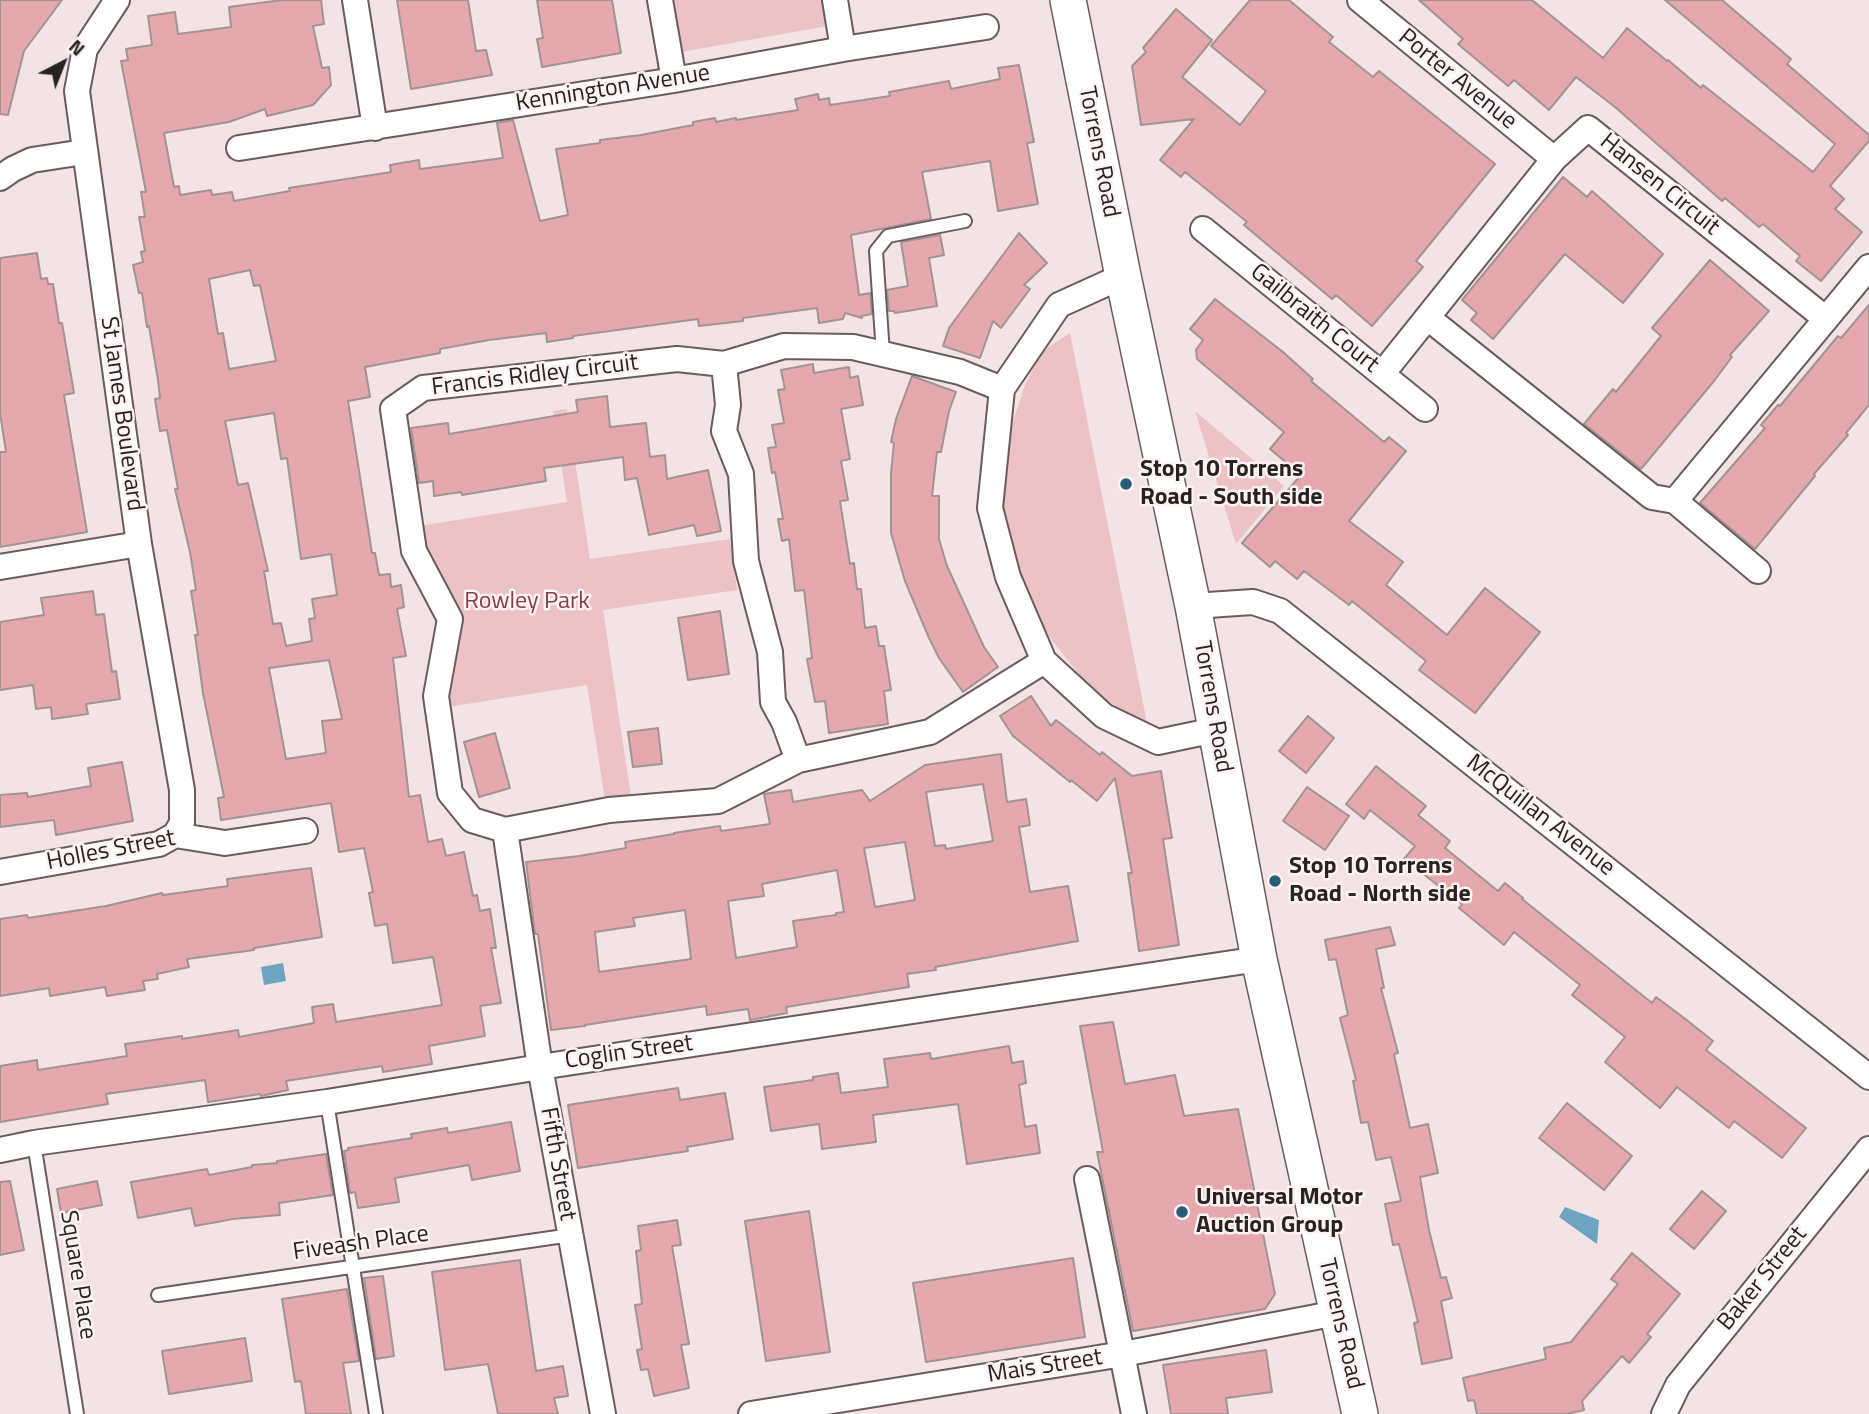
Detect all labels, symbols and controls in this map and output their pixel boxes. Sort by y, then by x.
street label: Porter Avenue [1392,23,1522,137]
north arrow [28,28,98,98]
text: N [63,32,92,62]
street label: Kennington Avenue [514,59,712,119]
street label: Torrens Road [1071,84,1125,220]
street label: Hansen Circuit [1593,128,1725,242]
street label: Gailbraith Court [1244,258,1384,380]
street label: St James Boulevard [93,315,149,513]
street label: Francis Ridley Circuit [430,349,640,403]
place label: Stop 10 Torrens Road - South side [1140,456,1323,512]
marker: Stop 10 Torrens Road - South side [1118,476,1134,492]
park label: Rowley Park [464,588,590,616]
street label: Torrens Road [1186,639,1238,775]
street label: McQuillan Avenue [1460,749,1620,883]
street label: Holles Street [44,824,178,878]
place label: Stop 10 Torrens Road - North side [1289,853,1471,909]
marker: Stop 10 Torrens Road - North side [1267,873,1283,889]
street label: Coglin Street [563,1030,695,1076]
street label: Fifth Street [533,1105,581,1223]
place label: Universal Motor Auction Group [1196,1184,1363,1240]
marker: Universal Motor Auction Group [1174,1204,1190,1220]
street label: Square Place [53,1208,101,1342]
street label: Fiveash Place [291,1220,431,1268]
street label: Baker Street [1712,1221,1814,1337]
street label: Torrens Road [1311,1256,1369,1392]
street label: Mais Street [986,1344,1104,1390]

